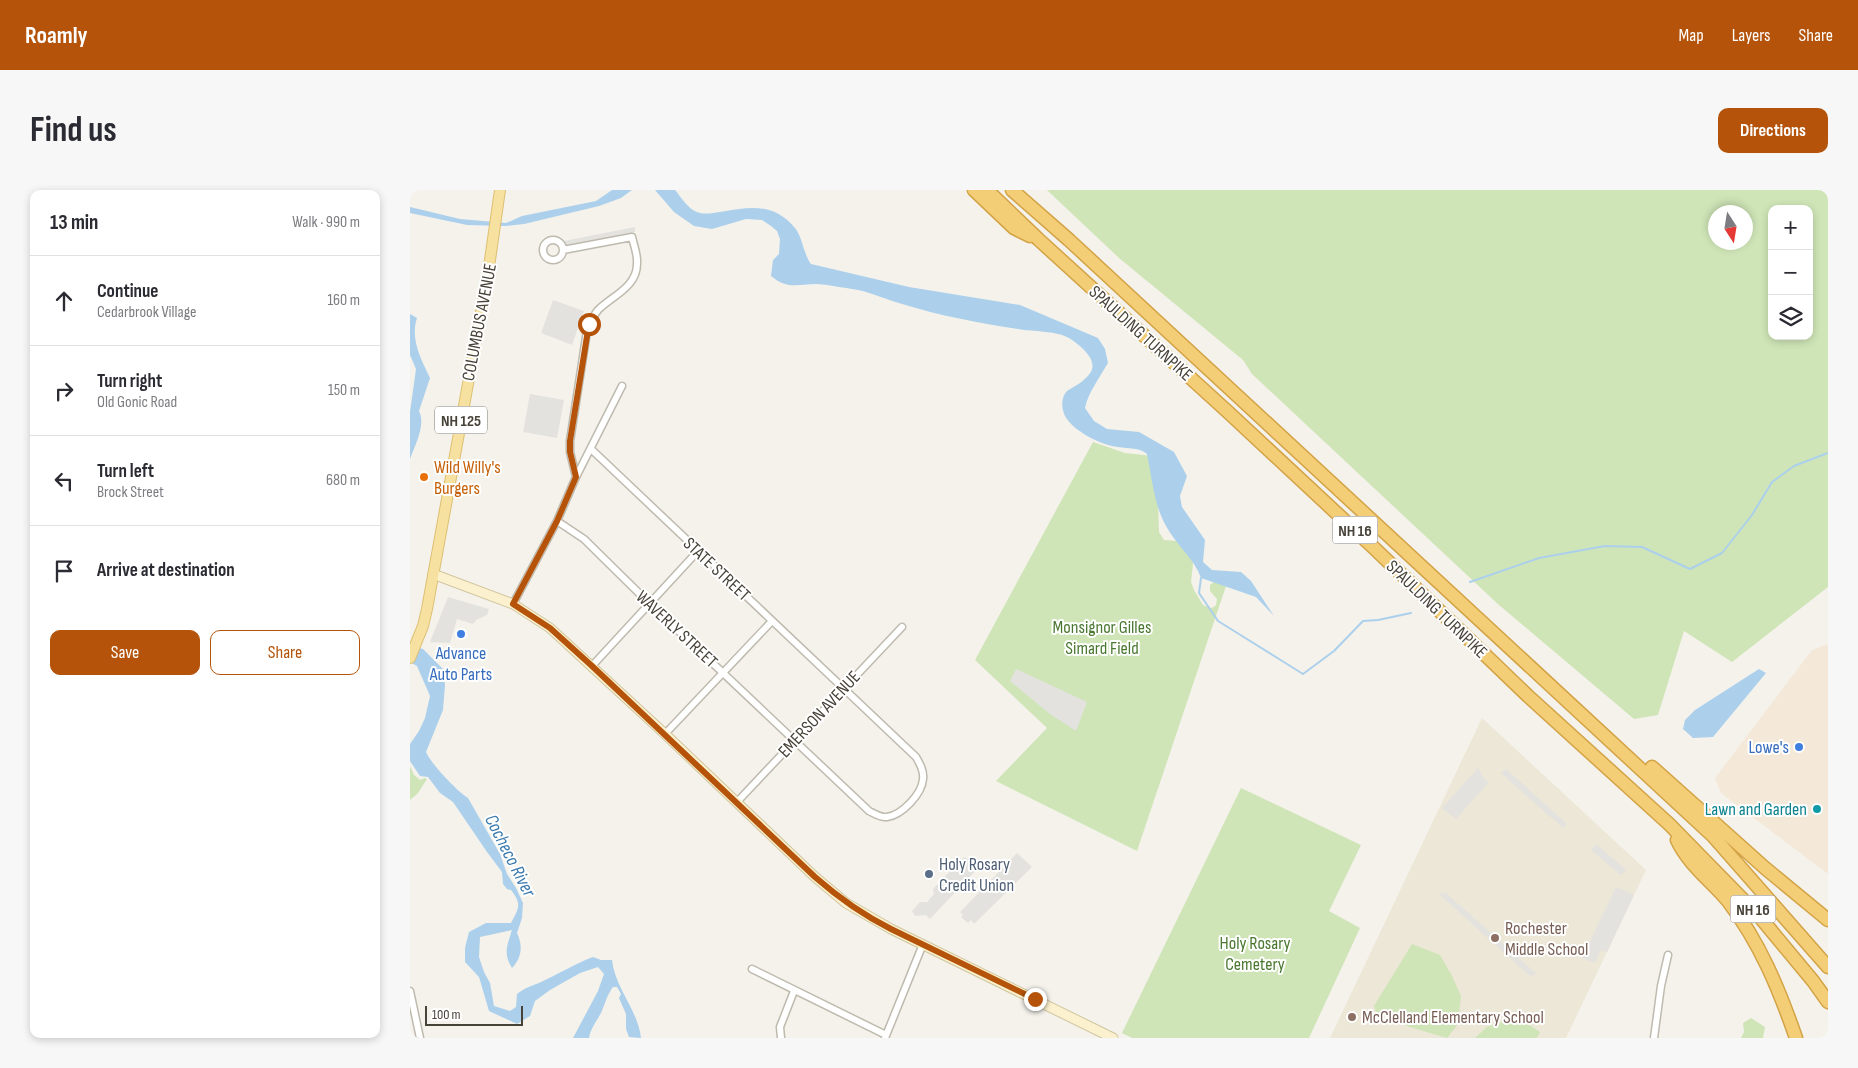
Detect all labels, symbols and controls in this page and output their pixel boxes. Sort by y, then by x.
text: Roamly [25,21,88,50]
text: Map [1679,25,1704,46]
text: Layers [1732,25,1771,46]
text: Share [1799,25,1833,46]
button: Directions [1718,108,1828,153]
text: Find us [30,109,117,152]
north arrow [1708,205,1753,250]
map controls [1768,205,1813,340]
button: + [1768,205,1813,250]
text: 13 min [50,210,98,235]
text: Walk · 990 m [292,213,360,232]
button: − [1768,250,1813,295]
street label: COLUMBUS AVENUE [458,262,501,383]
text: Continue [97,280,158,303]
street label: SPAULDING TURNPIKE [1085,281,1197,385]
icon: ahead [50,287,78,315]
text: 160 m [327,291,360,310]
button: layers [1768,295,1813,340]
text: Cedarbrook Village [97,303,196,322]
route start [578,313,601,336]
text: Turn right [97,370,162,393]
icon: right [50,377,78,405]
text: 150 m [328,381,360,400]
text: Old Gonic Road [97,393,177,412]
road number: NH 125 [435,406,487,434]
place label: Wild Willy's Burgers [434,457,501,499]
text: Turn left [97,460,154,483]
icon: left [50,467,78,495]
text: 680 m [326,471,360,490]
marker: Wild Willy's Burgers [418,471,430,483]
text: Brock Street [97,483,164,502]
road number: NH 16 [1332,516,1378,544]
street label: STATE STREET [679,533,755,606]
street label: SPAULDING TURNPIKE [1382,556,1491,663]
icon: arrive [50,557,78,585]
text: Arrive at destination [97,559,235,582]
street label: WAVERLY STREET [632,586,722,672]
park label: Monsignor Gilles Simard Field [1053,617,1151,659]
marker: Advance Auto Parts [455,628,467,640]
button: Save [50,630,200,675]
button: Share [210,630,360,675]
place label: Advance Auto Parts [429,643,492,685]
street label: EMERSON AVENUE [774,667,865,762]
place label: Lowe's [1749,737,1789,758]
marker: Lowe's [1793,741,1805,753]
place label: Lawn and Garden [1705,799,1807,820]
marker: Lawn and Garden [1811,803,1823,815]
water label: Cocheco River [479,811,540,901]
place label: Holy Rosary Credit Union [939,854,1014,896]
marker: Holy Rosary Credit Union [923,868,935,880]
road number: NH 16 [1730,896,1776,922]
place label: Rochester Middle School [1505,918,1588,960]
marker: Rochester Middle School [1489,932,1501,944]
park label: Holy Rosary Cemetery [1220,933,1291,975]
route end [1024,988,1047,1011]
scale bar [425,1003,522,1026]
text: 100 m [432,1006,461,1023]
place label: McClelland Elementary School [1362,1007,1544,1028]
marker: McClelland Elementary School [1346,1011,1358,1023]

